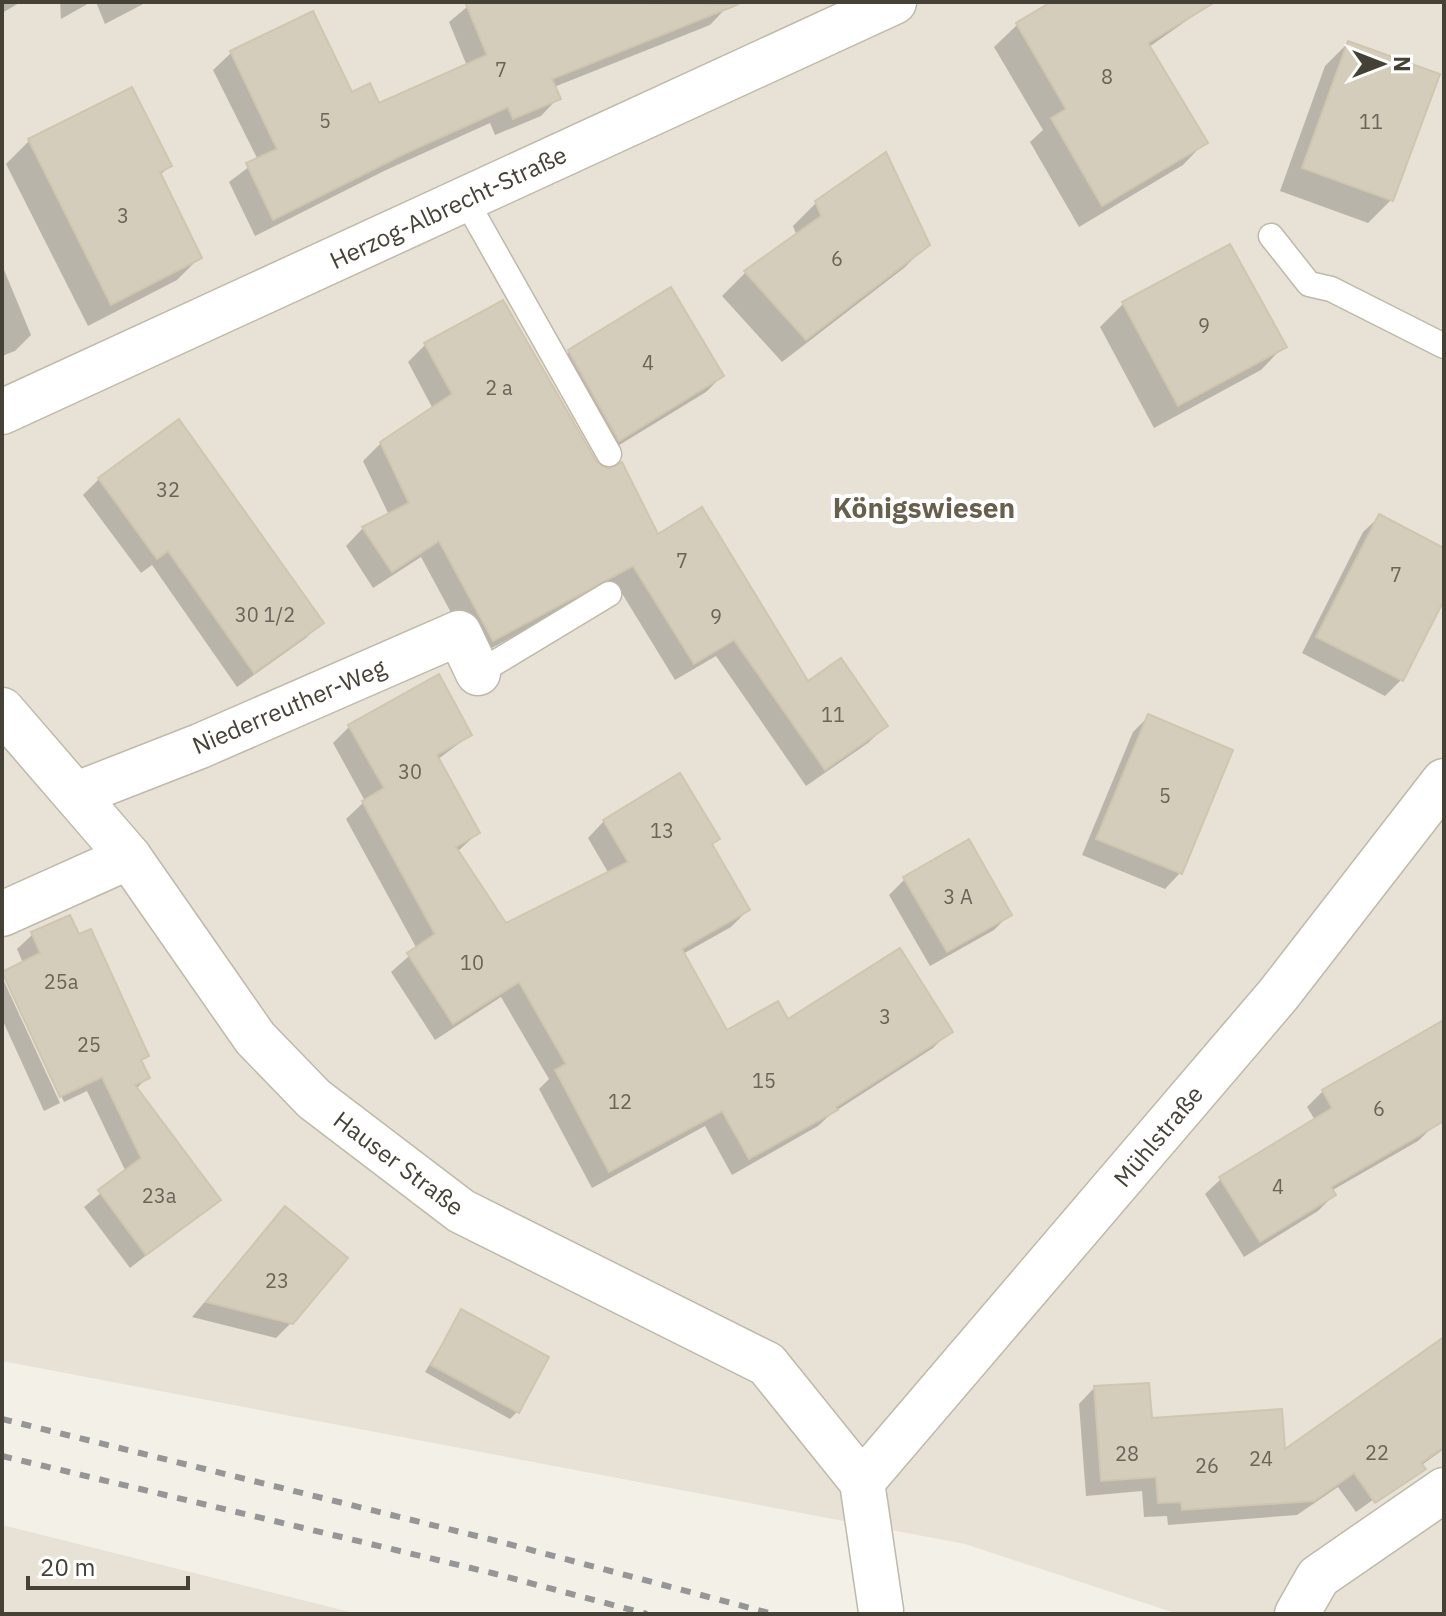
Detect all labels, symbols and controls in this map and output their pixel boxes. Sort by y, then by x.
north arrow [1342,24,1422,104]
house number: 7 [495,56,507,83]
text: N [1388,56,1417,72]
house number: 8 [1101,63,1113,90]
house number: 5 [319,107,331,134]
house number: 11 [1359,108,1383,135]
street label: Herzog-Albrecht-Straße [324,138,572,276]
house number: 3 [117,202,129,229]
house number: 6 [831,245,843,272]
house number: 9 [1198,312,1210,339]
house number: 4 [642,349,654,376]
house number: 2 a [485,374,513,401]
house number: 32 [156,476,180,503]
district label: Königswiesen [833,489,1015,526]
house number: 7 [676,547,688,574]
house number: 7 [1390,561,1402,588]
house number: 30 1/2 [235,601,295,628]
house number: 9 [710,603,722,630]
street label: Niederreuther-Weg [187,651,391,761]
house number: 11 [821,701,845,728]
house number: 30 [398,758,422,785]
house number: 5 [1159,782,1171,809]
house number: 13 [650,817,674,844]
house number: 3 A [943,883,973,910]
house number: 10 [460,949,484,976]
house number: 25a [44,968,79,995]
house number: 3 [879,1003,891,1030]
house number: 25 [77,1031,101,1058]
house number: 15 [752,1067,776,1094]
street label: Mühlstraße [1106,1078,1210,1194]
house number: 12 [608,1088,632,1115]
house number: 6 [1373,1095,1385,1122]
street label: Hauser Straße [327,1104,471,1222]
house number: 4 [1272,1173,1284,1200]
house number: 23a [142,1182,177,1209]
house number: 23 [265,1267,289,1294]
house number: 22 [1365,1439,1389,1466]
house number: 28 [1115,1440,1139,1467]
house number: 24 [1249,1445,1273,1472]
house number: 26 [1195,1452,1219,1479]
scale bar [28,1540,188,1590]
text: 20 m [40,1551,95,1583]

